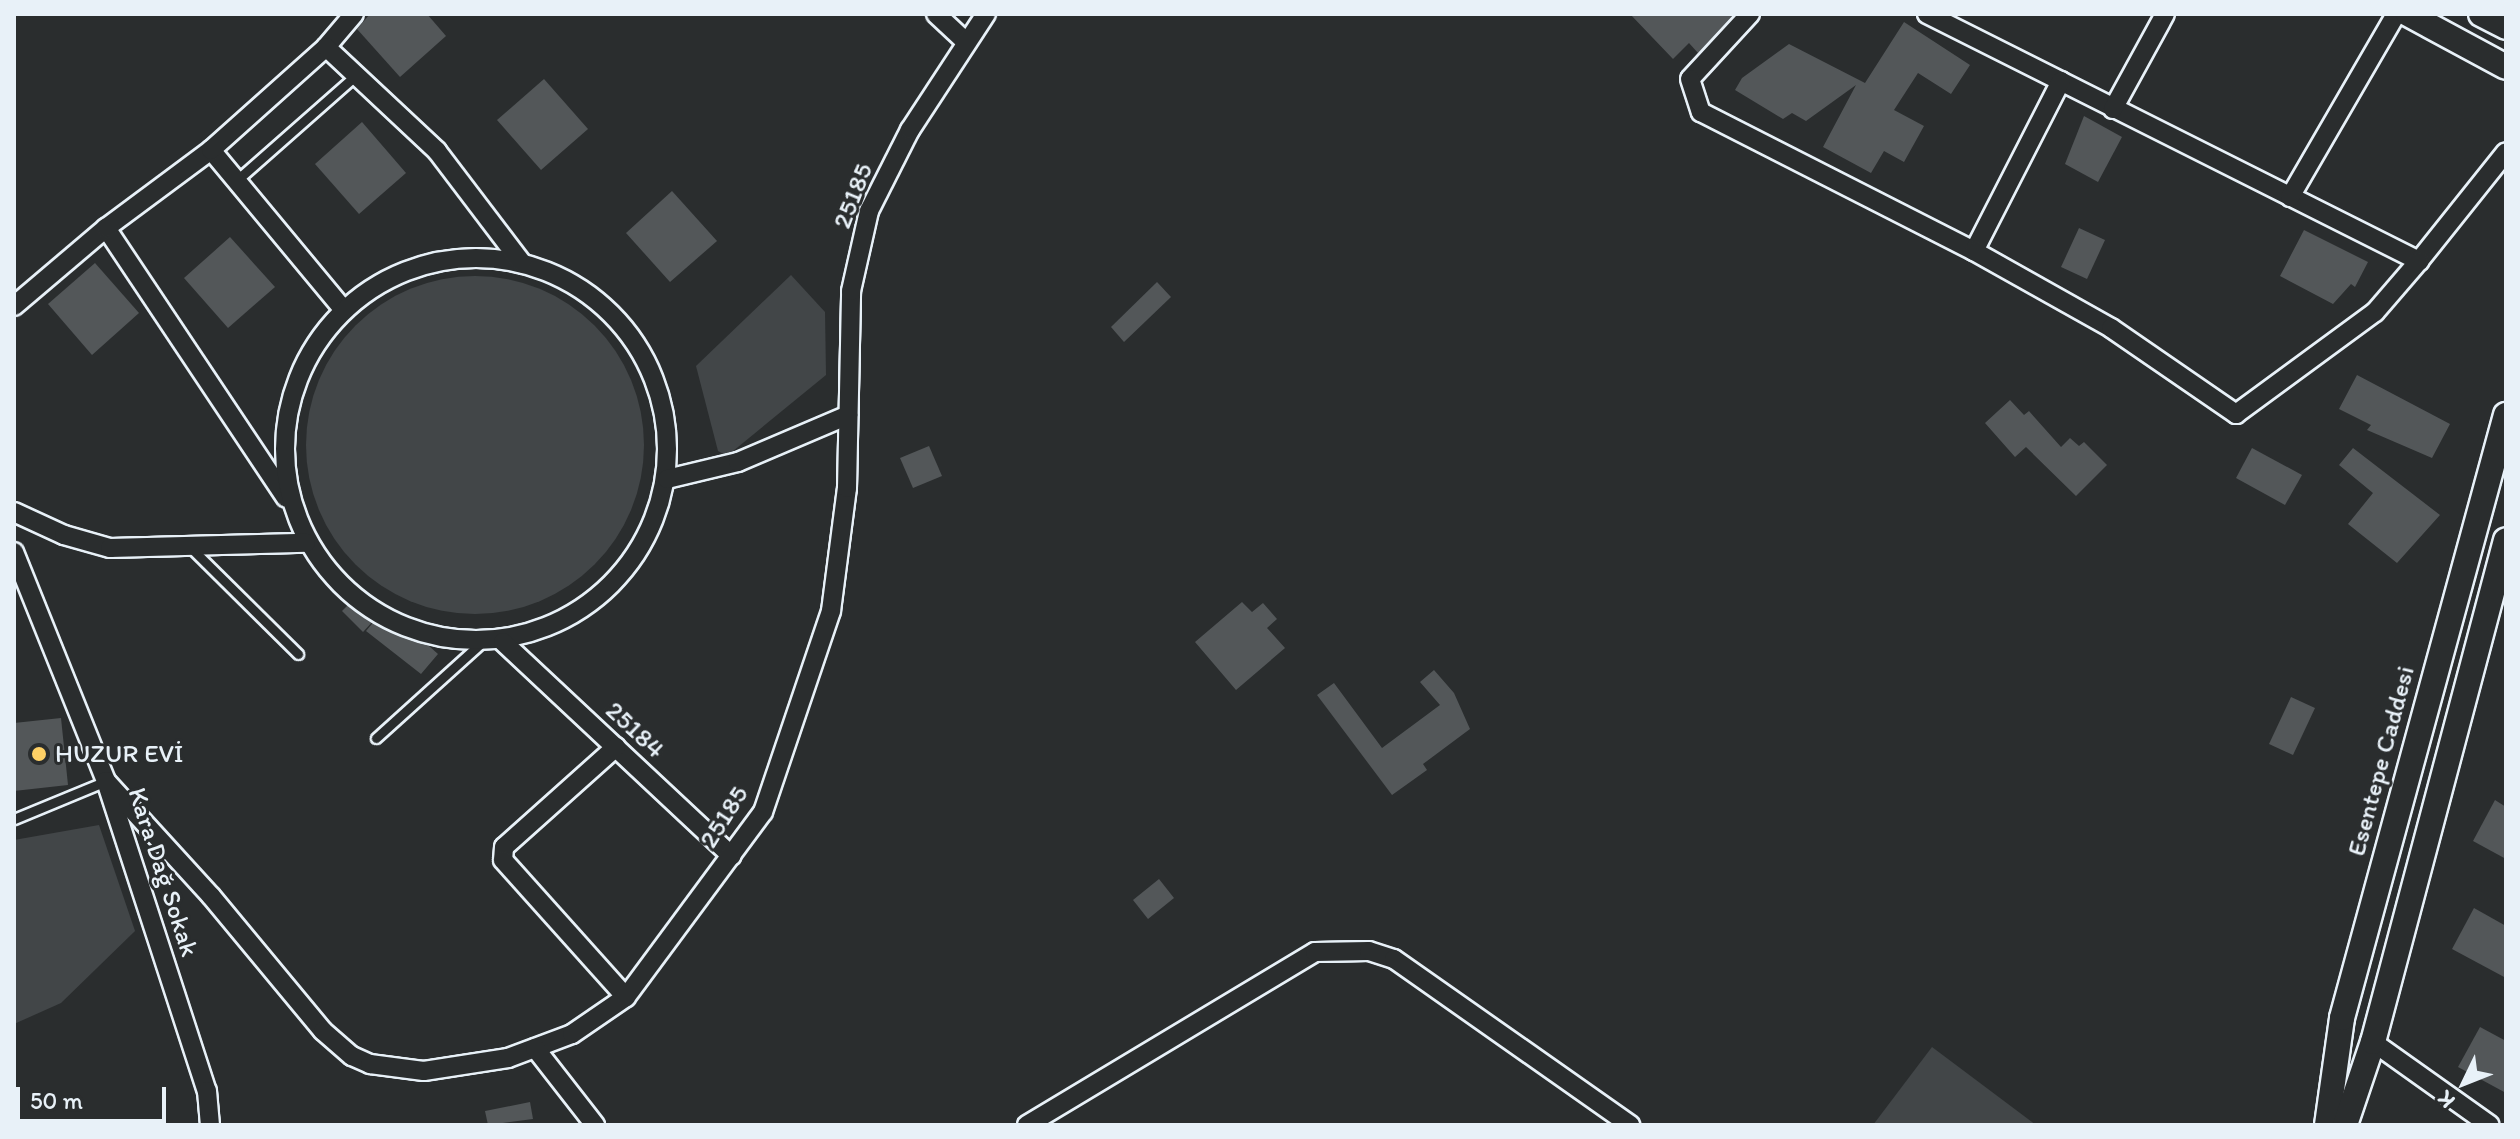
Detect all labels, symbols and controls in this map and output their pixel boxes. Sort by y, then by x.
street label: 25185 [826,159,880,233]
street label: Esentepe Caddesi [2341,662,2421,860]
street label: 25184 [599,695,671,765]
place label: HUZUR EVİ [55,738,183,770]
marker: HUZUR EVİ [30,745,48,763]
street label: 25185 [693,780,755,854]
street label: Kara Dağ Sokak [121,783,205,961]
north arrow [2424,1043,2504,1123]
scale bar [20,1071,170,1121]
text: K [2431,1085,2461,1114]
text: 50 m [30,1086,83,1115]

